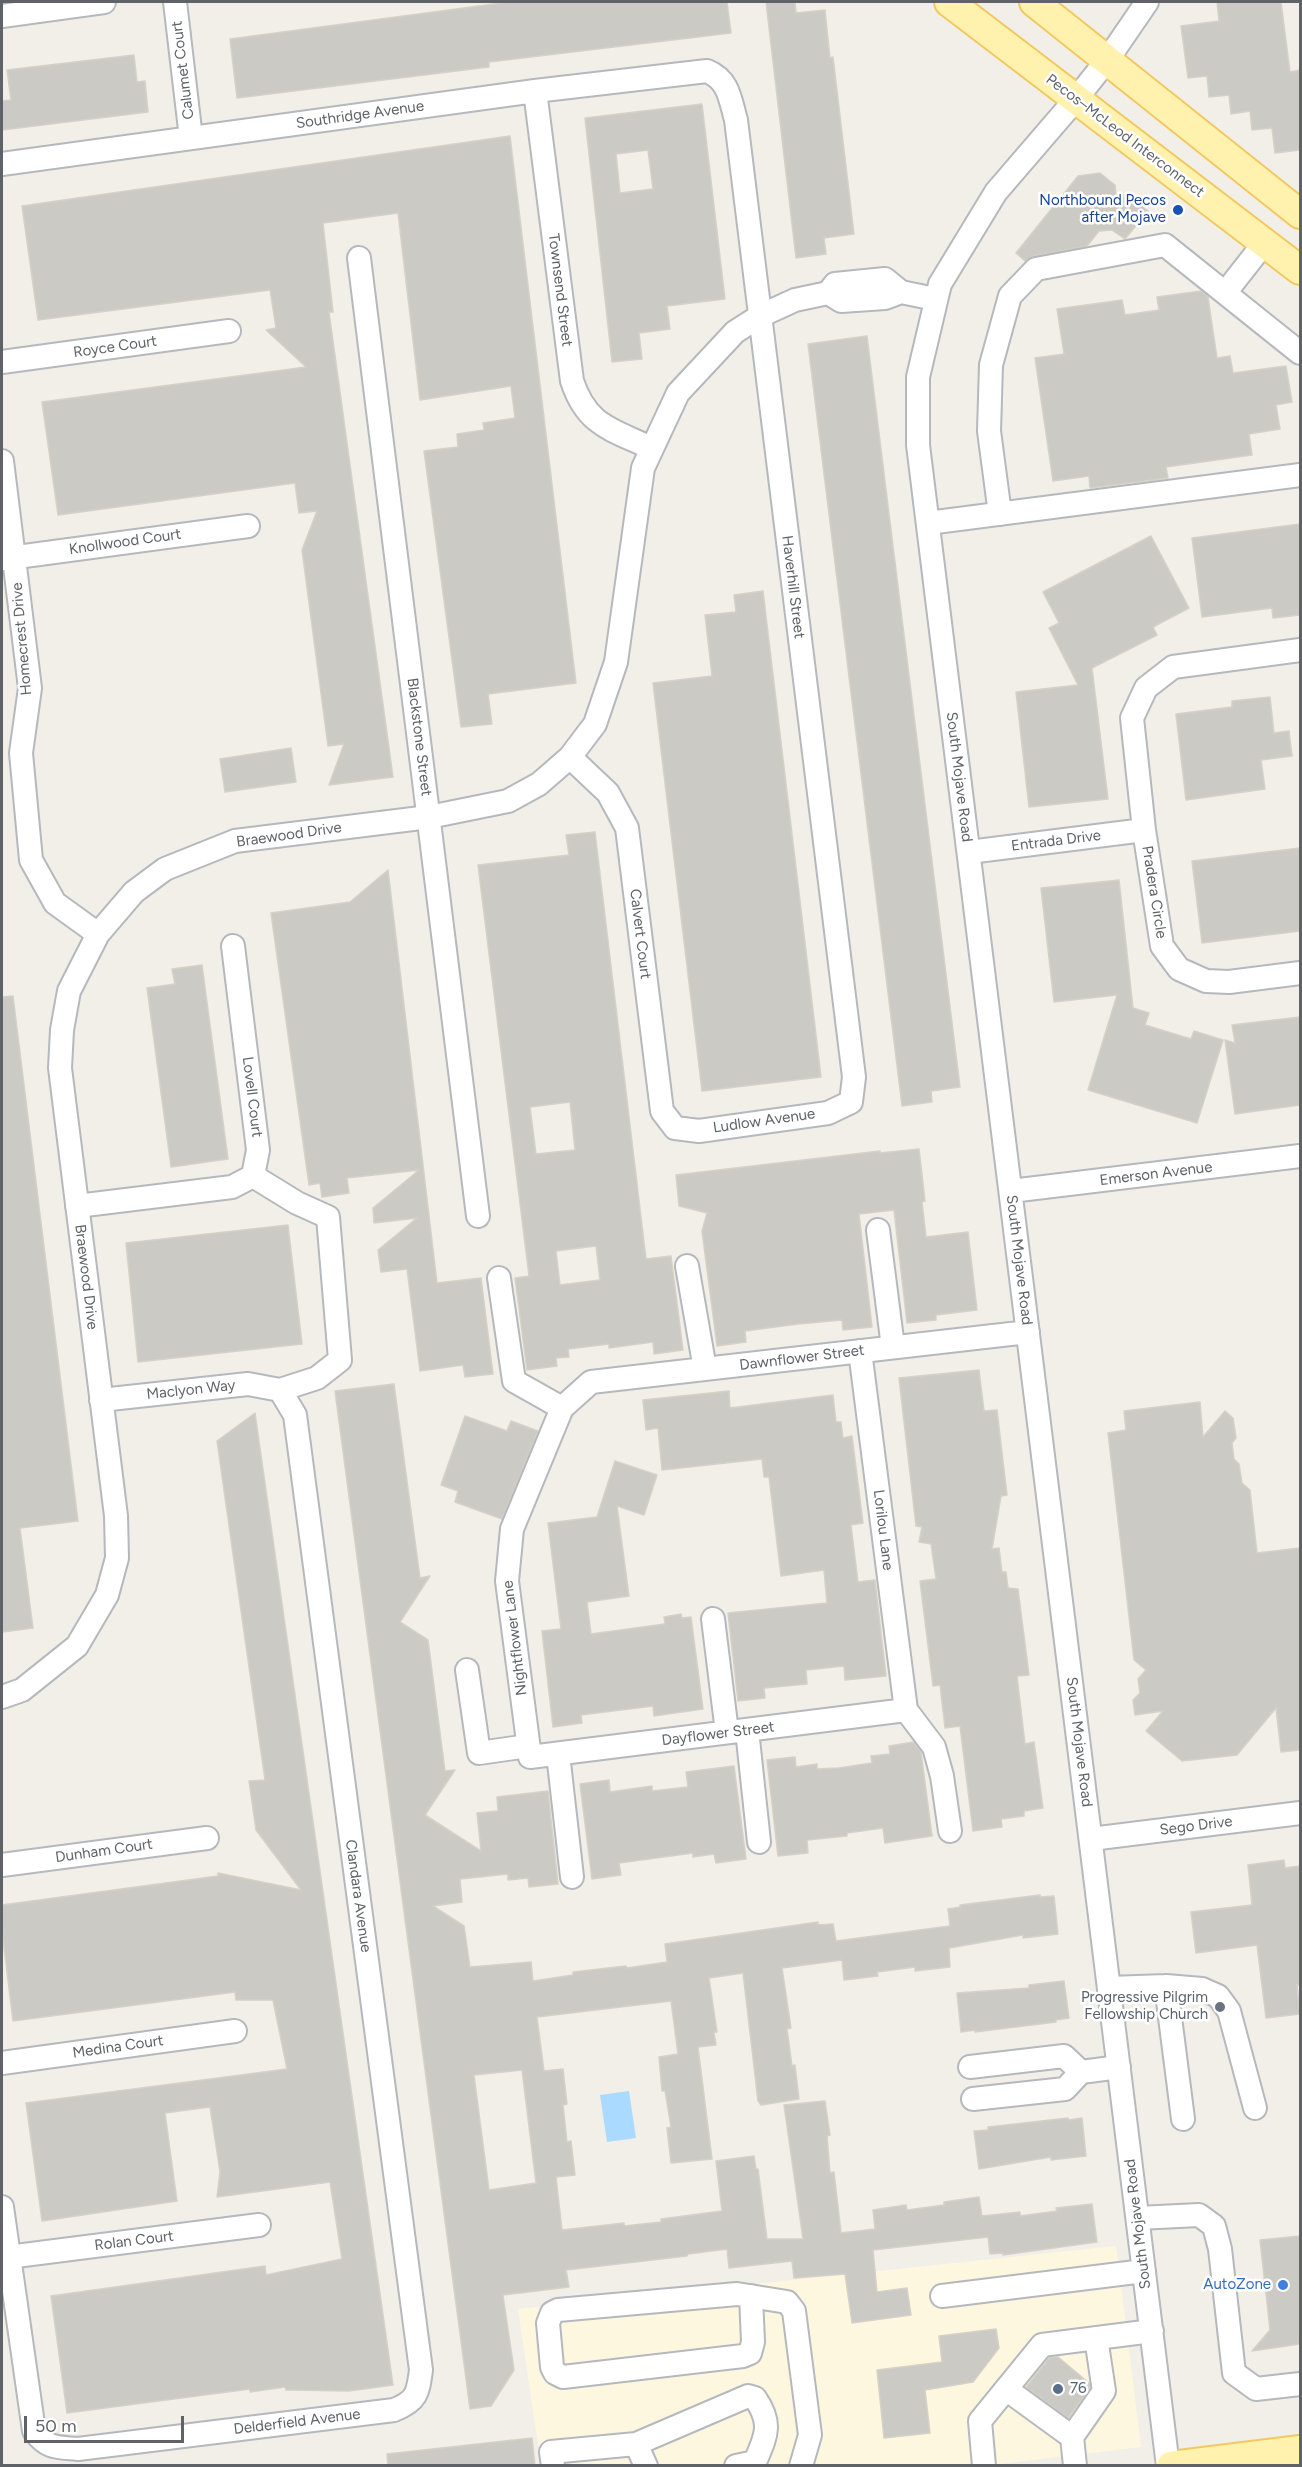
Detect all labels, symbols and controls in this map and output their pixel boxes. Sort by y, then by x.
street label: Calumet Court [168,20,198,120]
street label: Pecos–McLeod Interconnect [1042,71,1208,201]
street label: Southridge Avenue [295,97,425,133]
place label: Northbound Pecos after Mojave [1039,192,1166,227]
marker: Northbound Pecos after Mojave [1171,203,1185,217]
street label: Townsend Street [544,232,576,348]
street label: Royce Court [72,332,158,362]
street label: Knollwood Court [68,525,182,559]
street label: Haverhill Street [778,534,808,640]
street label: Homecrest Drive [8,582,36,696]
street label: Blackstone Street [403,677,435,797]
street label: South Mojave Road [942,711,976,843]
street label: Braewood Drive [235,819,343,851]
street label: Entrada Drive [1010,827,1102,855]
street label: Pradera Circle [1138,844,1170,940]
street label: Calvert Court [626,888,654,980]
street label: Lovell Court [238,1056,266,1138]
street label: Ludlow Avenue [712,1105,816,1137]
street label: Emerson Avenue [1099,1158,1213,1190]
street label: South Mojave Road [1002,1194,1036,1326]
street label: Braewood Drive [71,1223,101,1331]
street label: Dawnflower Street [738,1341,866,1375]
street label: Maclyon Way [146,1376,236,1404]
street label: Lorilou Lane [869,1489,897,1571]
street label: Nightflower Lane [499,1579,531,1697]
street label: South Mojave Road [1062,1676,1096,1808]
street label: Dayflower Street [661,1718,775,1750]
street label: Sego Drive [1159,1813,1233,1839]
street label: Dunham Court [54,1835,154,1867]
street label: Clandara Avenue [341,1838,375,1954]
place label: Progressive Pilgrim Fellowship Church [1081,1989,1208,2024]
marker: Progressive Pilgrim Fellowship Church [1213,2000,1227,2014]
street label: Medina Court [71,2032,165,2062]
street label: South Mojave Road [1121,2158,1155,2290]
street label: Rolan Court [93,2227,175,2255]
place label: AutoZone [1203,2276,1271,2294]
marker: AutoZone [1276,2278,1290,2292]
place label: 76 [1070,2380,1087,2398]
marker: 76 [1051,2382,1065,2396]
scale bar [27,2404,188,2442]
street label: Delderfield Avenue [233,2405,361,2439]
text: 50 m [35,2415,77,2437]

